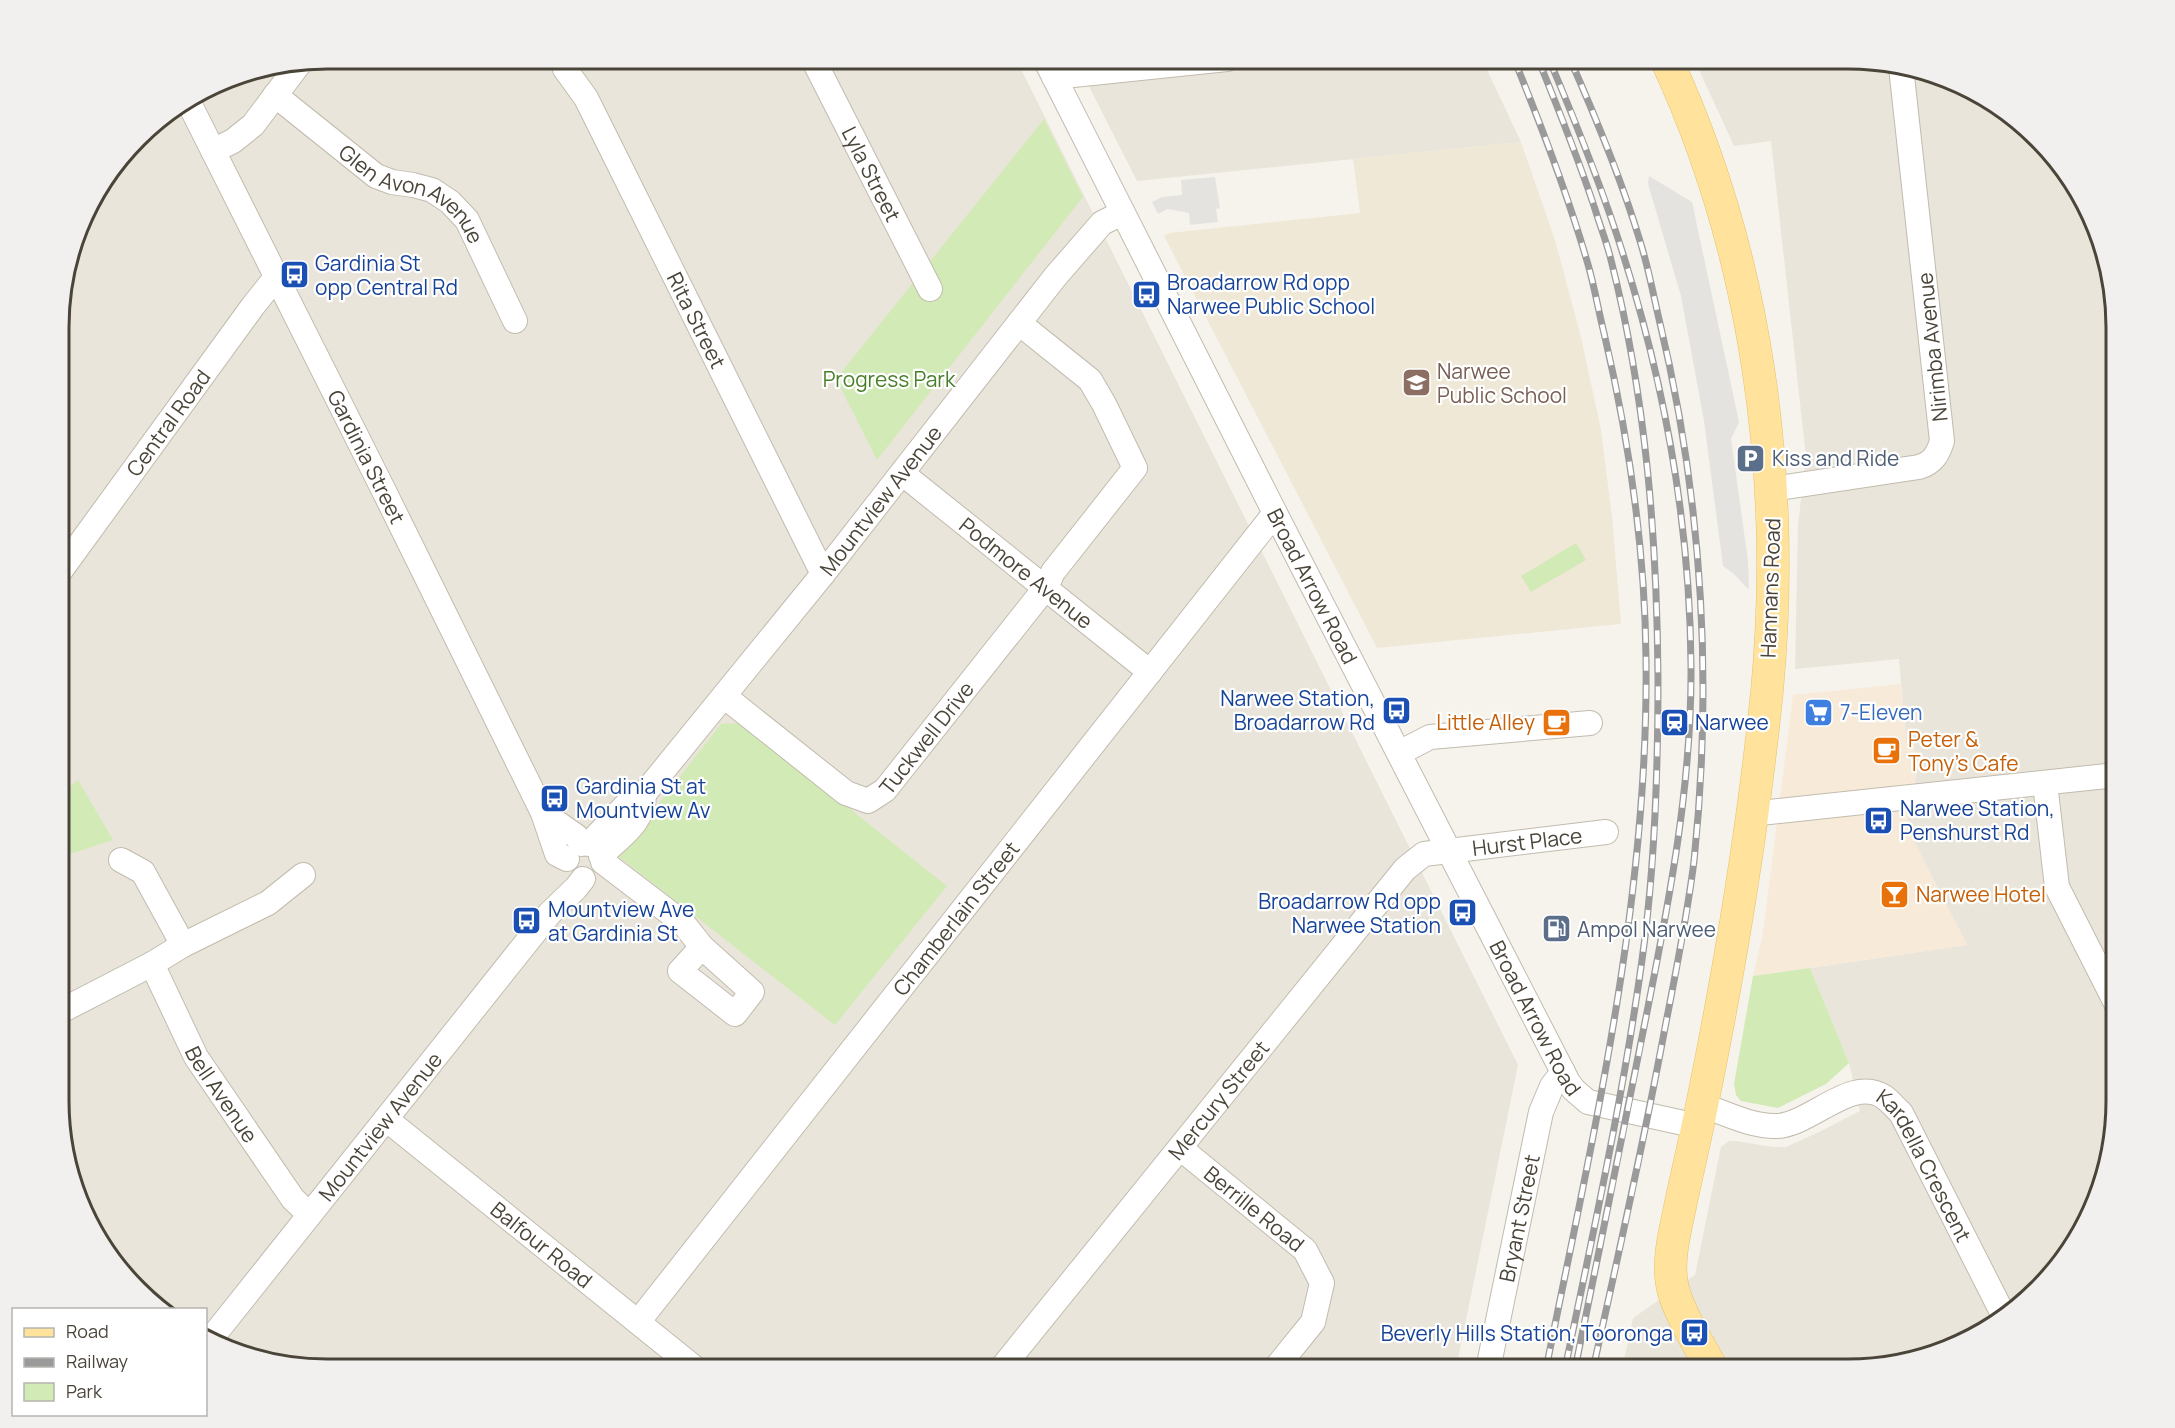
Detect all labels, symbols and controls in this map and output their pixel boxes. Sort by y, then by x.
street label: Lyla Street [836,122,907,226]
street label: Glen Avon Avenue [333,138,490,248]
place label: Gardinia St opp Central Rd [315,249,458,301]
bus stop icon: Gardinia St opp Central Rd [278,259,310,291]
street label: Rita Street [661,267,732,373]
place label: Broadarrow Rd opp Narwee Public School [1167,268,1375,320]
street label: Nirimba Avenue [1910,271,1954,423]
bus stop icon: Broadarrow Rd opp Narwee Public School [1130,278,1162,310]
place label: Narwee Public School [1437,357,1567,409]
street label: Central Road [120,364,216,482]
park label: Progress Park [823,365,956,393]
school or university icon: Narwee Public School [1400,367,1432,399]
street label: Gardinia Street [321,385,412,528]
street label: Mountview Avenue [813,420,948,581]
parking icon: Kiss and Ride [1735,442,1767,474]
place label: Kiss and Ride [1772,444,1899,472]
street label: Broad Arrow Road [1261,503,1364,669]
street label: Podmore Avenue [954,511,1099,635]
street label: Hannans Road [1754,517,1786,659]
street label: Tuckwell Drive [873,675,980,800]
place label: Narwee Station, Broadarrow Rd [1220,684,1375,736]
bus stop icon: Narwee Station, Broadarrow Rd [1380,694,1412,726]
supermarket icon: 7-Eleven [1803,696,1835,728]
place label: 7-Eleven [1840,698,1923,726]
cafe icon: Little Alley [1540,706,1572,738]
station icon: Narwee [1658,706,1690,738]
place label: Little Alley [1436,708,1535,736]
place label: Narwee [1695,708,1769,736]
place label: Peter & Tony's Cafe [1908,725,2019,777]
cafe icon: Peter & Tony's Cafe [1871,735,1903,767]
place label: Gardinia St at Mountview Av [576,772,711,824]
bus stop icon: Gardinia St at Mountview Av [539,782,571,814]
place label: Narwee Station, Penshurst Rd [1900,794,2055,846]
bus stop icon: Narwee Station, Penshurst Rd [1863,804,1895,836]
street label: Hurst Place [1471,821,1584,862]
street label: Chamberlain Street [886,835,1026,1001]
bar icon: Narwee Hotel [1879,878,1911,910]
place label: Narwee Hotel [1916,880,2046,908]
place label: Broadarrow Rd opp Narwee Station [1258,887,1441,939]
place label: Mountview Ave at Gardinia St [548,895,694,947]
bus stop icon: Broadarrow Rd opp Narwee Station [1446,897,1478,929]
bus stop icon: Mountview Ave at Gardinia St [511,905,543,937]
fuel station icon: Ampol Narwee [1540,913,1572,945]
place label: Ampol Narwee [1577,915,1716,943]
street label: Broad Arrow Road [1483,935,1587,1101]
street label: Mercury Street [1162,1034,1275,1165]
street label: Bell Avenue [179,1042,264,1148]
street label: Mountview Avenue [312,1046,448,1207]
street label: Kardella Crescent [1871,1082,1978,1247]
street label: Bryant Street [1492,1152,1546,1284]
street label: Berrille Road [1199,1159,1310,1258]
street label: Balfour Road [485,1195,598,1294]
legend [12,1308,207,1416]
bus stop icon: Beverly Hills Station, Tooronga [1678,1317,1710,1349]
text: Road [66,1319,109,1343]
place label: Beverly Hills Station, Tooronga [1381,1319,1673,1347]
text: Railway [66,1349,128,1373]
text: Park [66,1379,103,1403]

